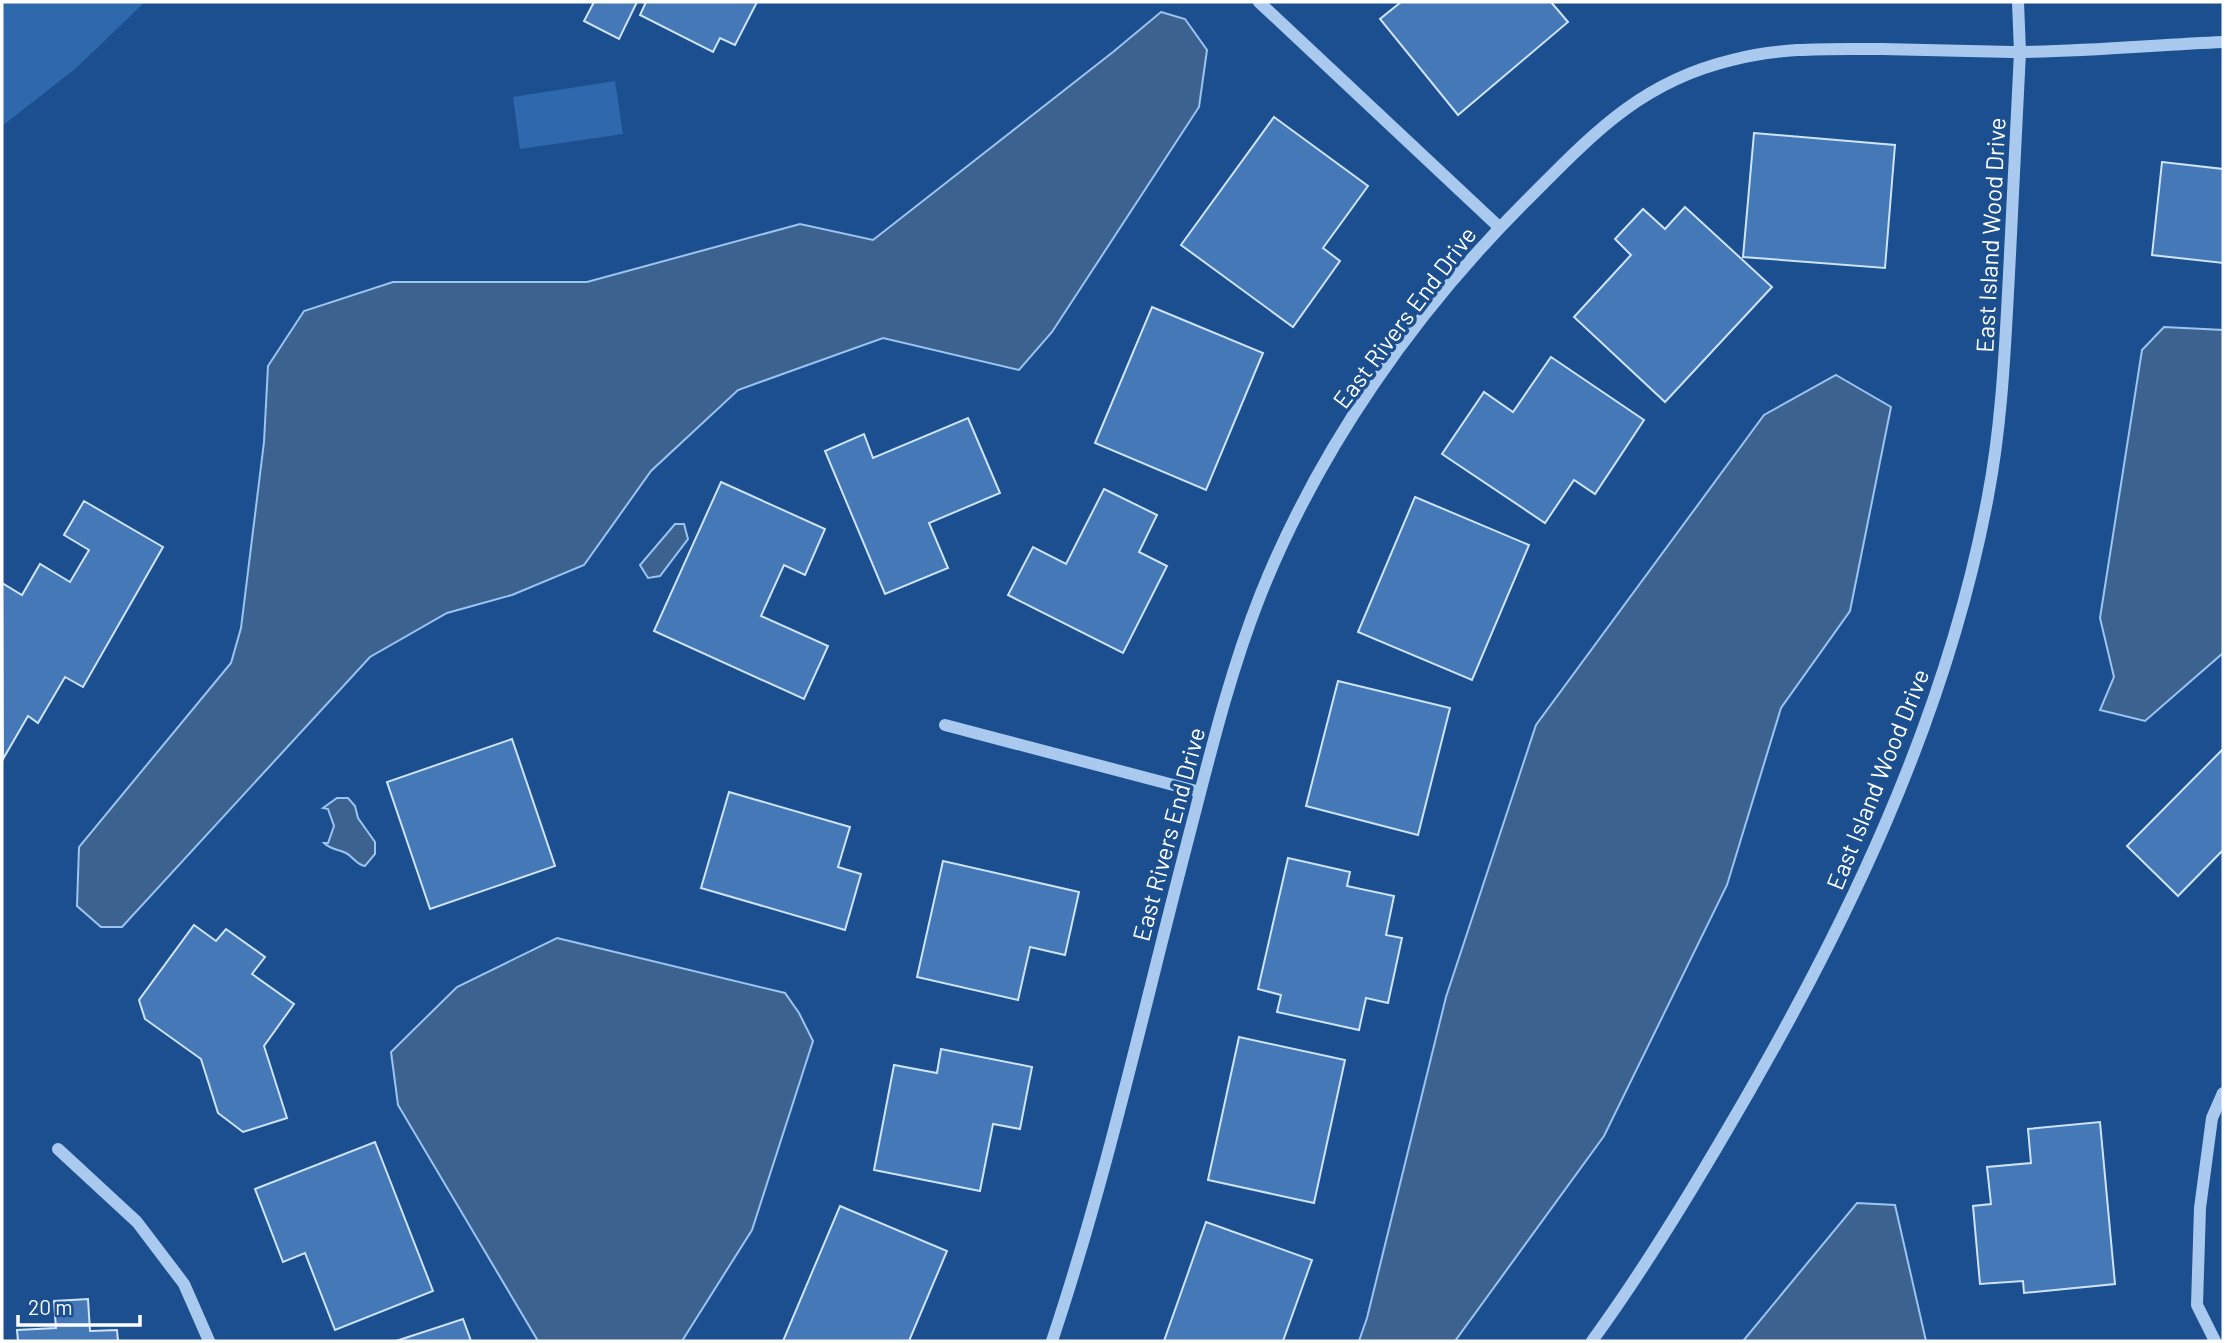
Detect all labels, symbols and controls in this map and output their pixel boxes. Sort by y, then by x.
street label: East Island Wood Drive [1969,117,2011,353]
street label: East Rivers End Drive [1326,220,1482,414]
street label: East Island Wood Drive [1819,664,1935,894]
street label: East Rivers End Drive [1126,724,1210,944]
scale bar [18,1284,140,1328]
text: 20 m [28,1294,73,1319]

